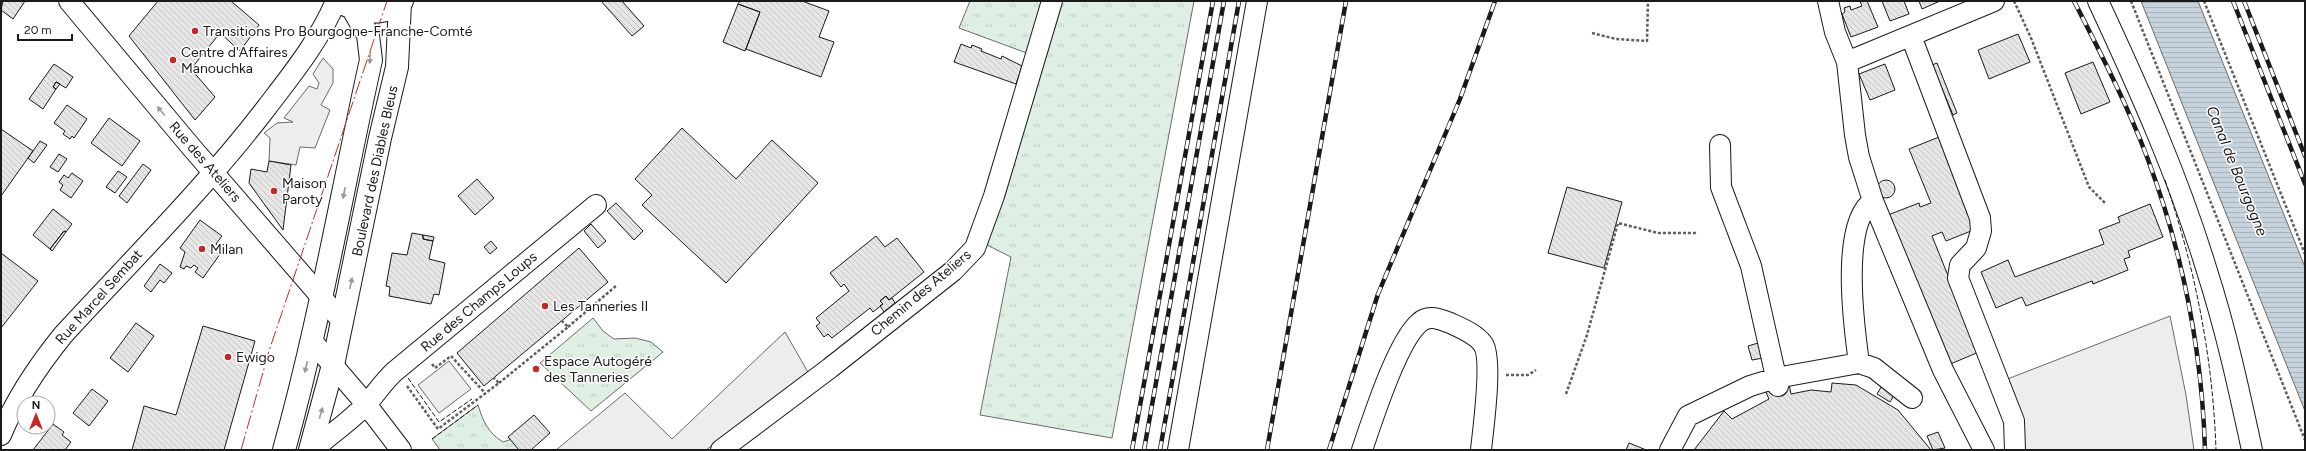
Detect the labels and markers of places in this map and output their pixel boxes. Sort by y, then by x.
place label: Transitions Pro Bourgogne-Franche-Comté [203,23,473,40]
marker: Transitions Pro Bourgogne-Franche-Comté [190,26,200,36]
place label: Centre d'Affaires Manouchka [181,44,288,77]
marker: Centre d'Affaires Manouchka [168,55,178,65]
place label: Maison Paroty [282,175,327,208]
marker: Maison Paroty [269,186,279,196]
place label: Milan [210,241,243,258]
marker: Milan [197,244,207,254]
place label: Les Tanneries II [553,298,648,315]
marker: Les Tanneries II [540,301,550,311]
place label: Ewigo [236,349,275,366]
marker: Ewigo [223,352,233,362]
place label: Espace Autogéré des Tanneries [544,353,652,386]
marker: Espace Autogéré des Tanneries [531,364,541,374]

